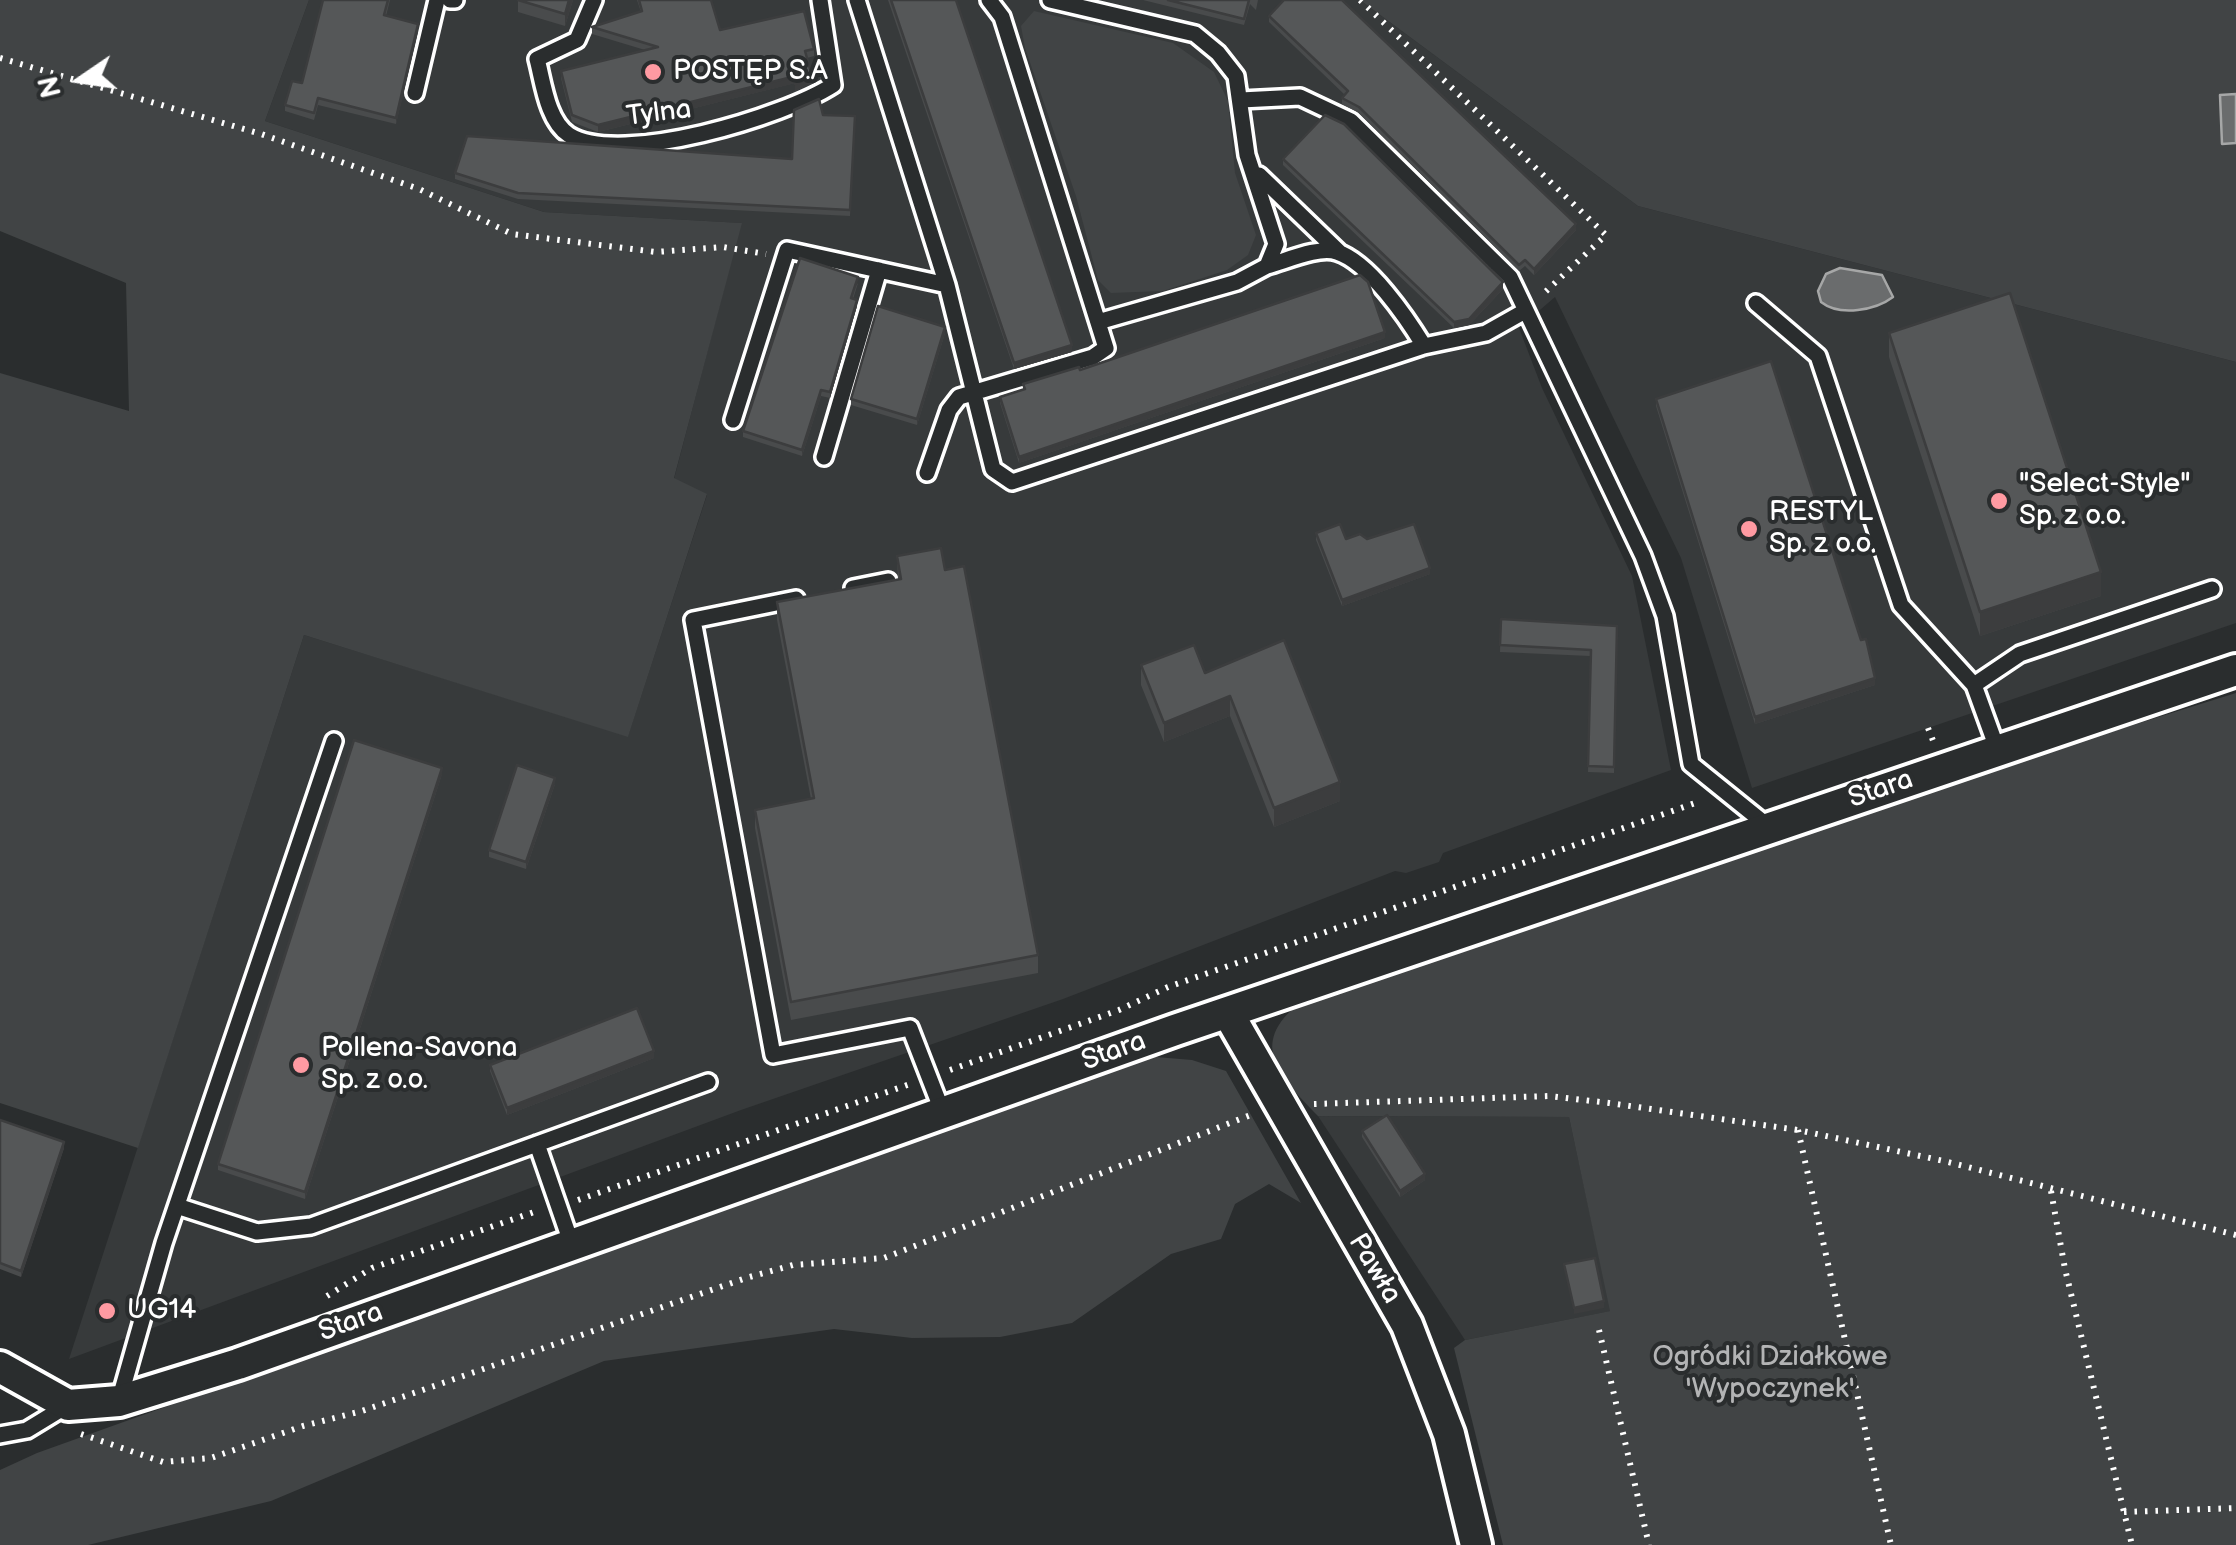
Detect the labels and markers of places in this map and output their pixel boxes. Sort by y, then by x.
place label: POSTĘP S.A [673,55,828,89]
marker: POSTĘP S.A [642,61,664,83]
place label: "Select-Style" Sp. z o.o. [2019,468,2191,534]
marker: "Select-Style" Sp. z o.o. [1988,490,2010,512]
place label: RESTYL Sp. z o.o. [1769,496,1876,562]
marker: RESTYL Sp. z o.o. [1738,518,1760,540]
place label: Pollena-Savona Sp. z o.o. [321,1032,518,1098]
marker: Pollena-Savona Sp. z o.o. [290,1054,312,1076]
place label: UG14 [127,1294,196,1328]
marker: UG14 [96,1300,118,1322]

